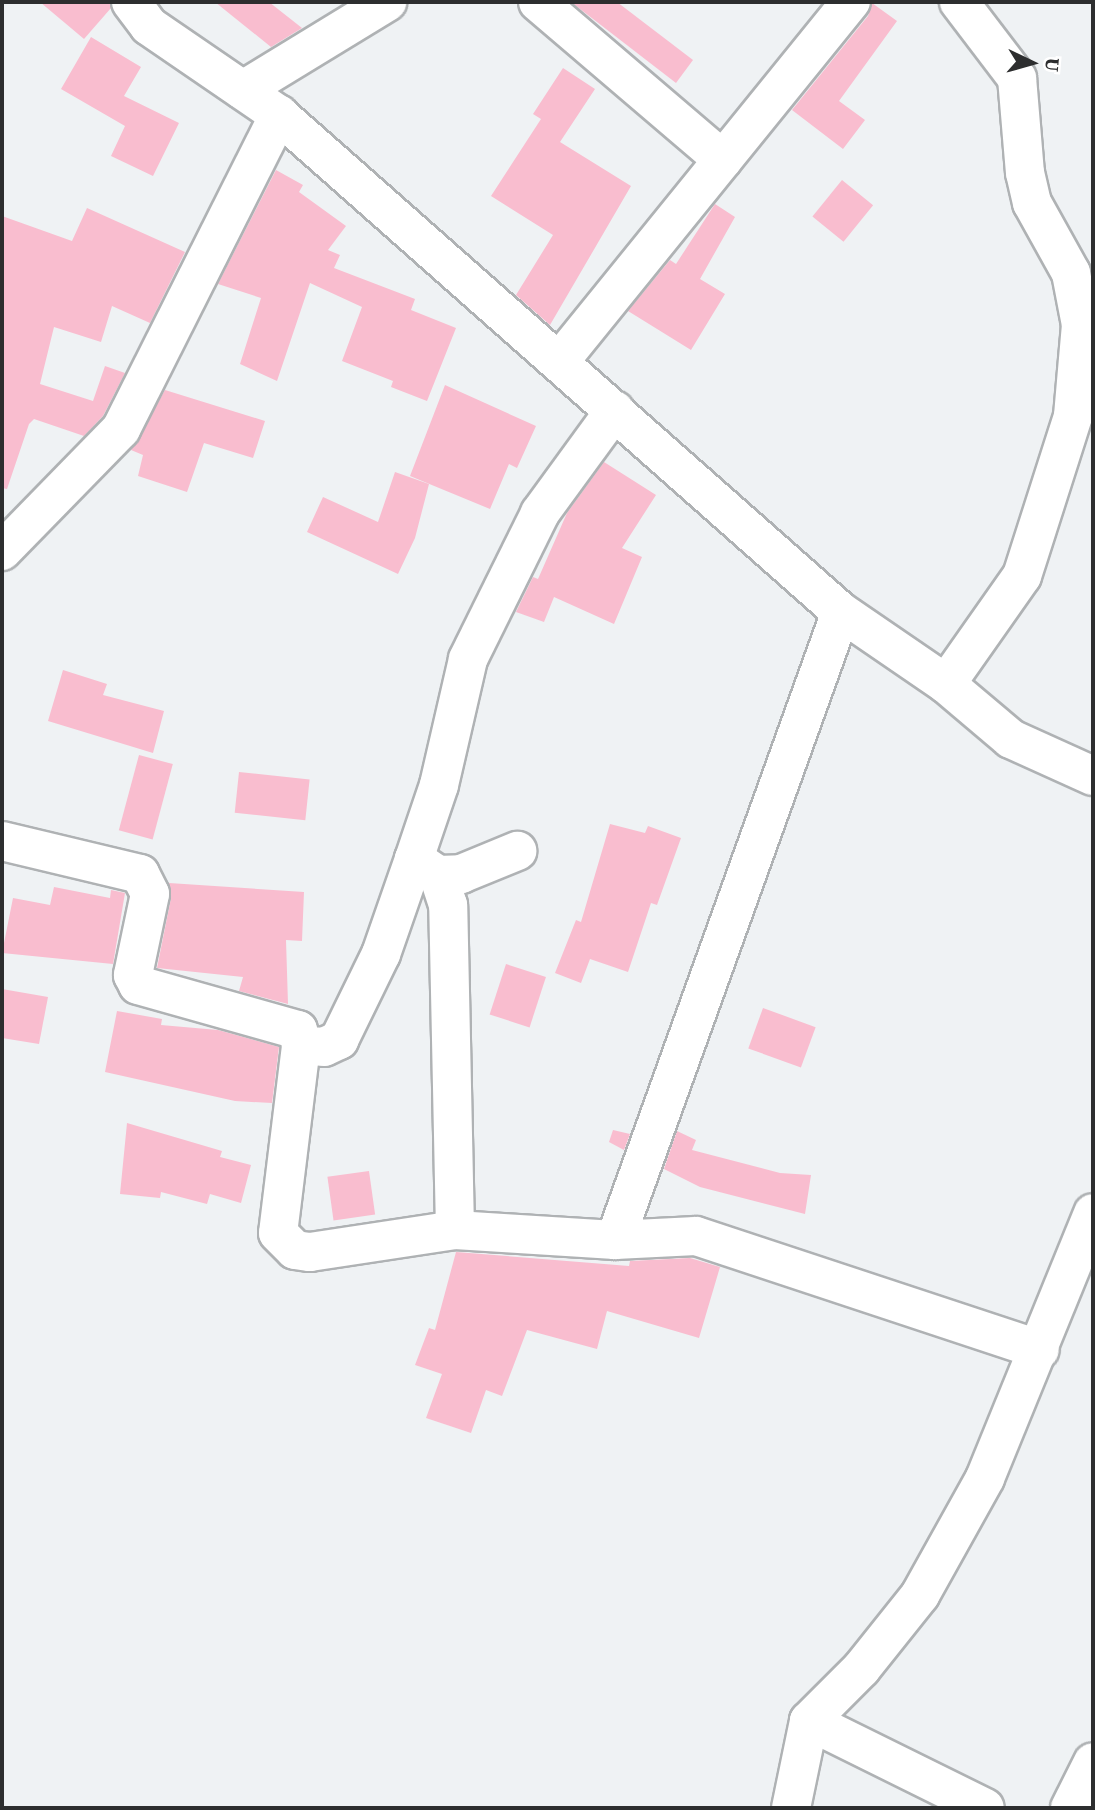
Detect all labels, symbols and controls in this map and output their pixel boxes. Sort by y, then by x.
north arrow [997,28,1067,98]
text: U [1039,57,1066,73]

